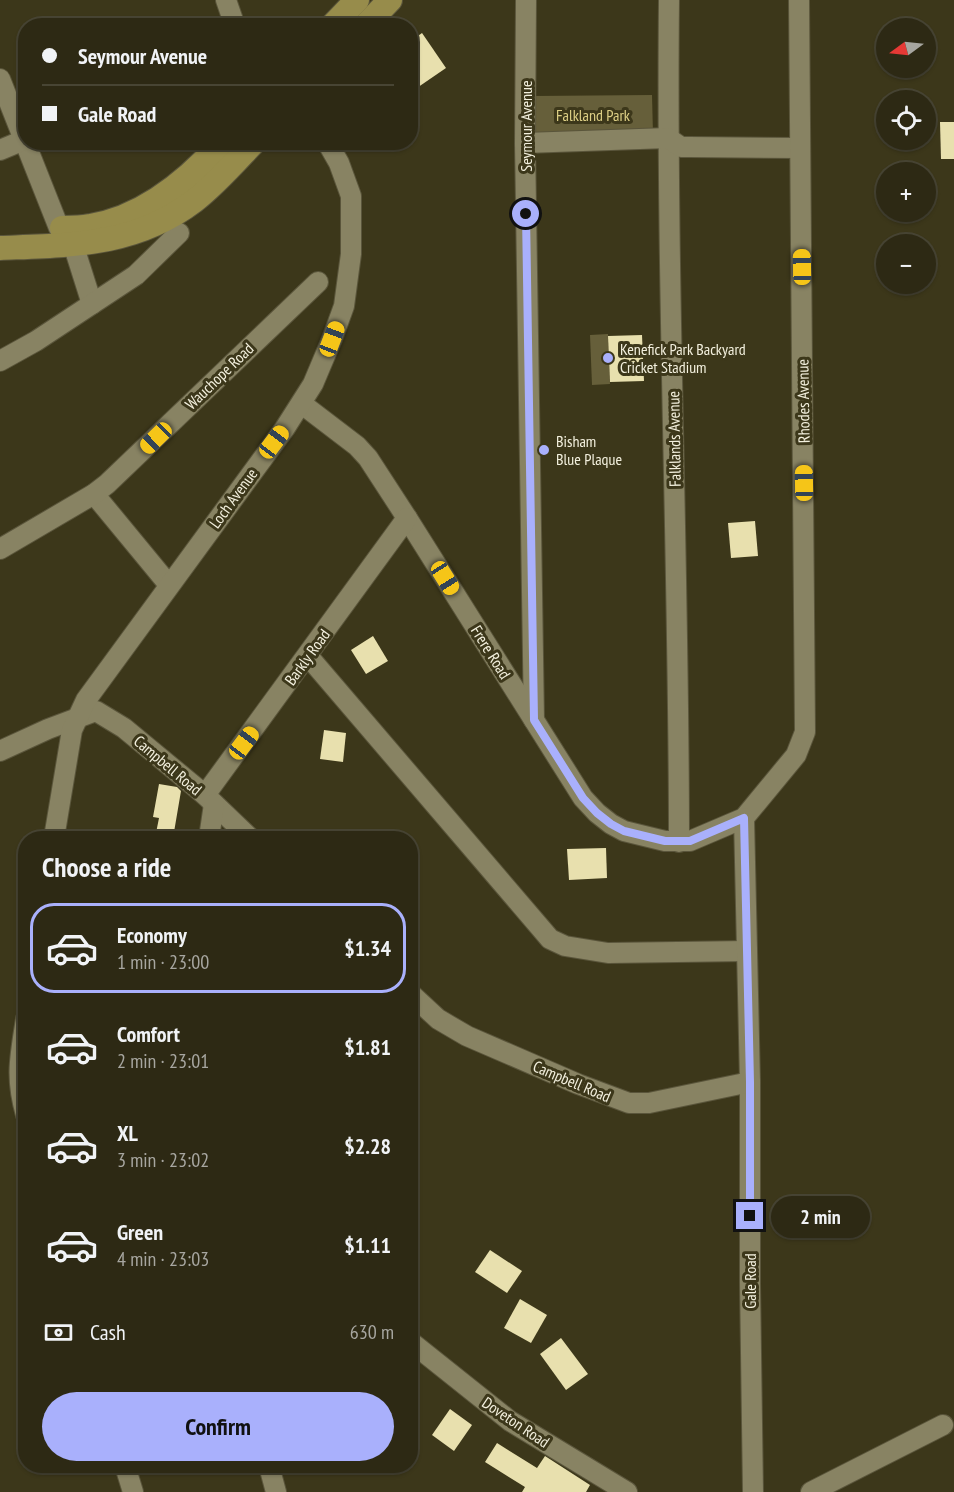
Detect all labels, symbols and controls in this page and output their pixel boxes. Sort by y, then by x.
north arrow [876,18,936,78]
map controls [876,18,936,294]
text: Seymour Avenue [78,42,207,70]
street label: Seymour Avenue [516,80,536,172]
button: locate [876,90,936,150]
text: Gale Road [78,100,156,128]
park label: Falkland Park [556,105,631,125]
button: + [876,162,936,222]
route start [512,200,539,227]
button: − [876,234,936,294]
car [793,249,811,285]
car [317,319,347,359]
street label: Wauchope Road [181,338,257,414]
place label: Kenefick Park Backyard Cricket Stadium [620,339,746,377]
marker: Kenefick Park Backyard Cricket Stadium [601,351,615,365]
street label: Rhodes Avenue [792,359,814,443]
street label: Falklands Avenue [663,391,685,487]
car [137,419,175,457]
car [256,422,292,462]
place label: Bisham Blue Plaque [556,431,622,469]
marker: Bisham Blue Plaque [537,443,551,457]
street label: Loch Avenue [205,464,261,532]
car [795,465,813,501]
car [428,558,462,598]
street label: Frere Road [467,622,515,682]
street label: Barkly Road [280,625,334,689]
car [226,723,262,763]
street label: Campbell Road [130,731,206,799]
text: Choose a ride [42,850,171,884]
icon: car [45,921,99,975]
text: Economy [117,921,187,949]
text: $1.34 [344,934,391,962]
text: 1 min · 23:00 [117,949,209,975]
icon: car [45,1020,99,1074]
text: Comfort [117,1020,180,1048]
text: $1.81 [344,1033,391,1061]
text: 2 min · 23:01 [117,1048,209,1074]
street label: Campbell Road [530,1056,614,1106]
icon: car [45,1119,99,1173]
text: XL [117,1119,138,1147]
text: $2.28 [344,1132,391,1160]
text: 3 min · 23:02 [117,1147,209,1173]
callout: 2 min [771,1195,870,1237]
route end [736,1202,763,1229]
text: 2 min [800,1204,841,1230]
icon: car [45,1218,99,1272]
text: Green [117,1218,163,1246]
text: $1.11 [344,1231,391,1259]
text: 4 min · 23:03 [117,1246,209,1272]
street label: Gale Road [740,1253,760,1309]
icon: cash [42,1316,75,1349]
text: Cash [90,1318,126,1346]
text: 630 m [350,1319,394,1345]
button: Confirm [42,1392,394,1461]
street label: Doveton Road [479,1392,554,1452]

